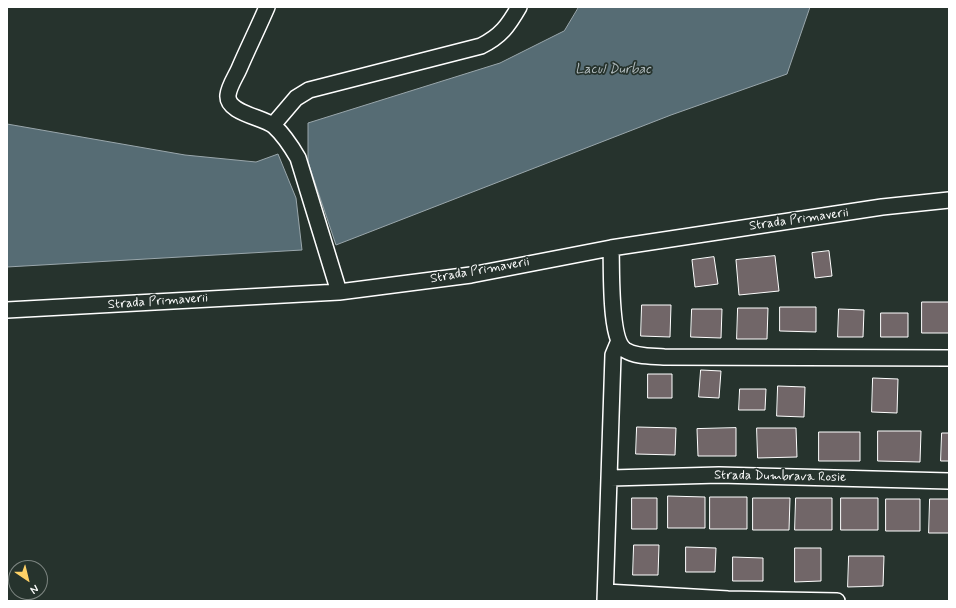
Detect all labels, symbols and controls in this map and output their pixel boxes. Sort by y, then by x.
water label: Lacul Durbac [575,62,651,78]
street label: Strada Primaverii [748,205,850,235]
street label: Strada Primaverii [429,255,531,287]
street label: Strada Primaverii [107,291,209,313]
street label: Strada Dumbrava Rosie [714,468,846,486]
north arrow [8,560,48,600]
text: N [27,581,41,597]

